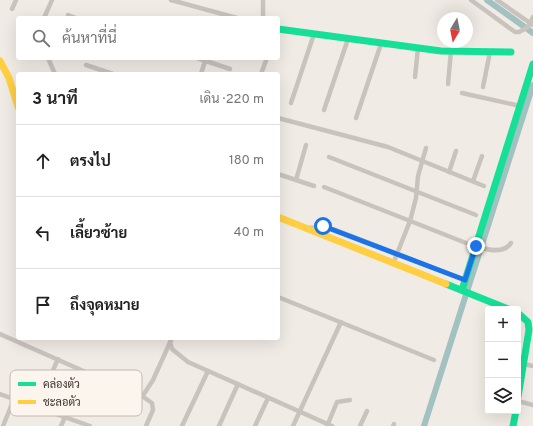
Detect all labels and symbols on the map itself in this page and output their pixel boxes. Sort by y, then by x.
north arrow [437,12,473,48]
route start [314,217,332,235]
route end [467,237,485,255]
legend [10,370,142,416]
text: คล่องตัว [43,377,80,392]
text: ชะลอตัว [43,395,81,410]

